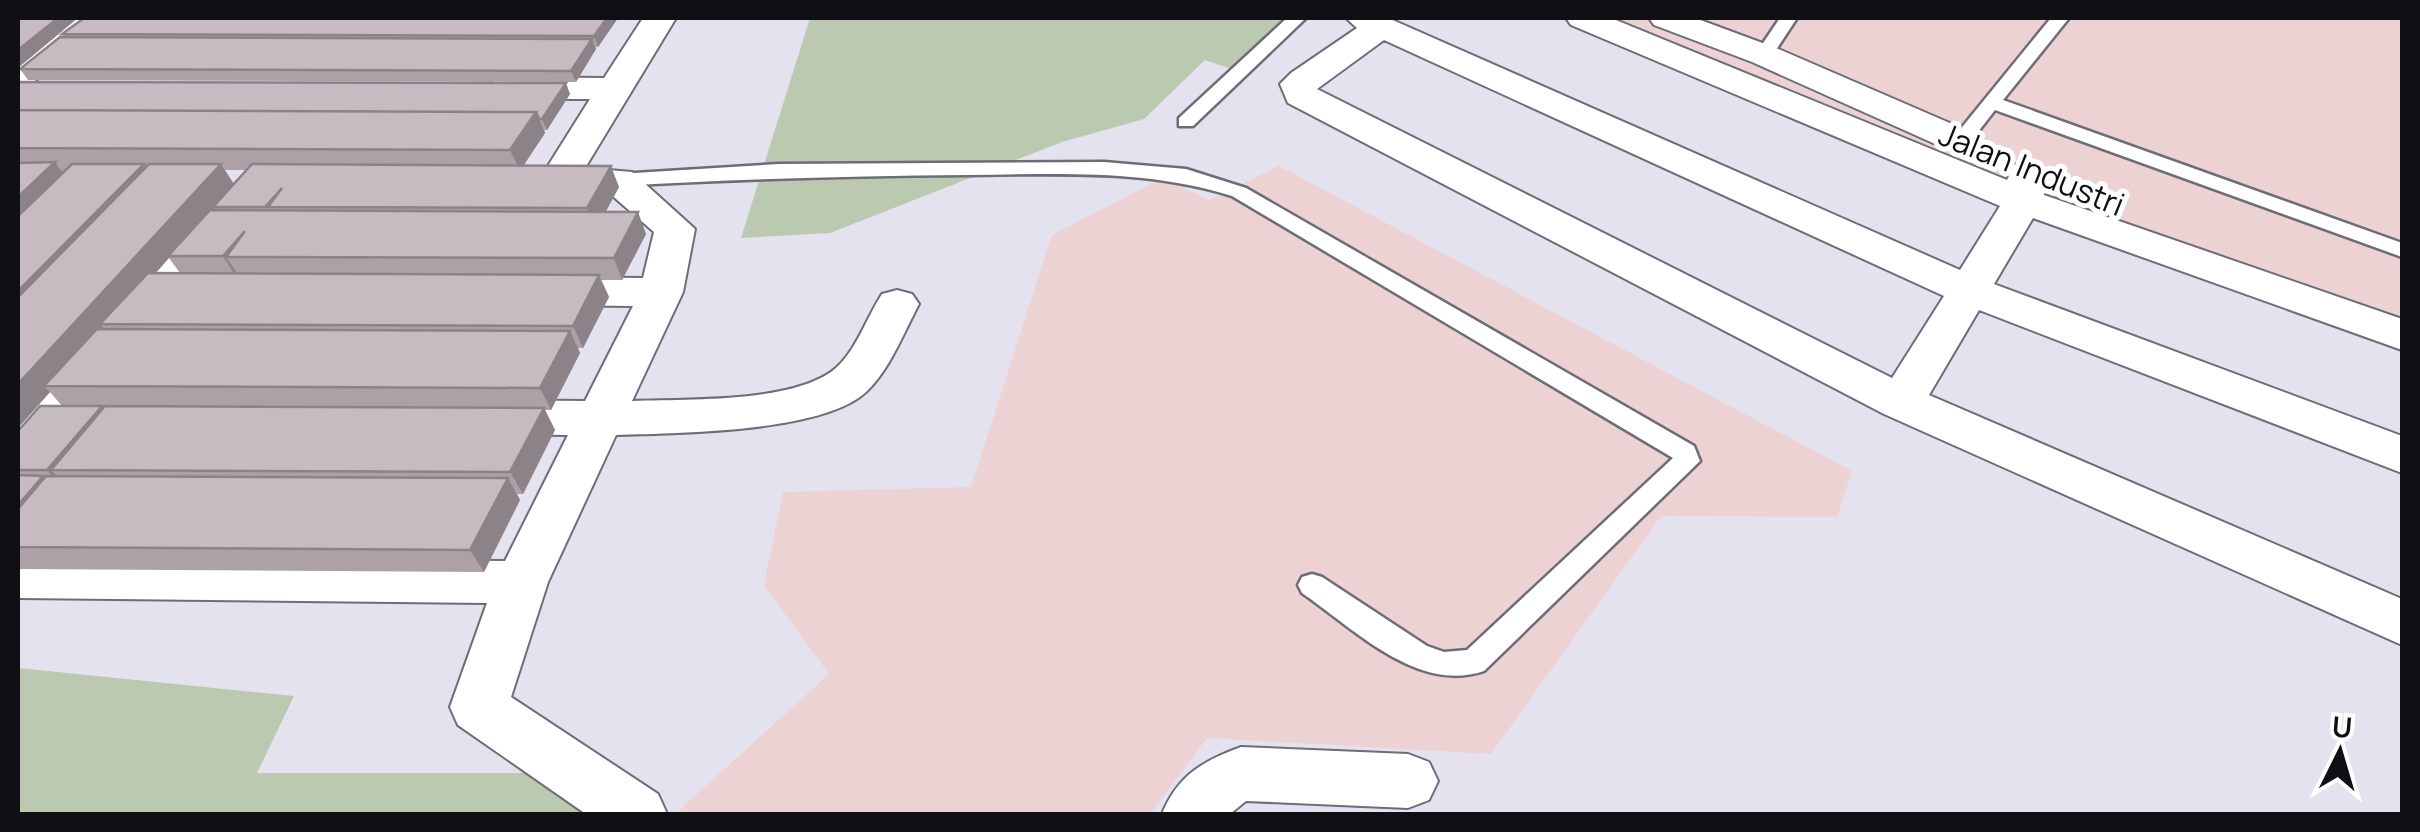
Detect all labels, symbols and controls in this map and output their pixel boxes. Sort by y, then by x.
street label: Jalan Industri [1933,112,2131,226]
north arrow [2290,702,2390,802]
text: U [2331,706,2354,746]

